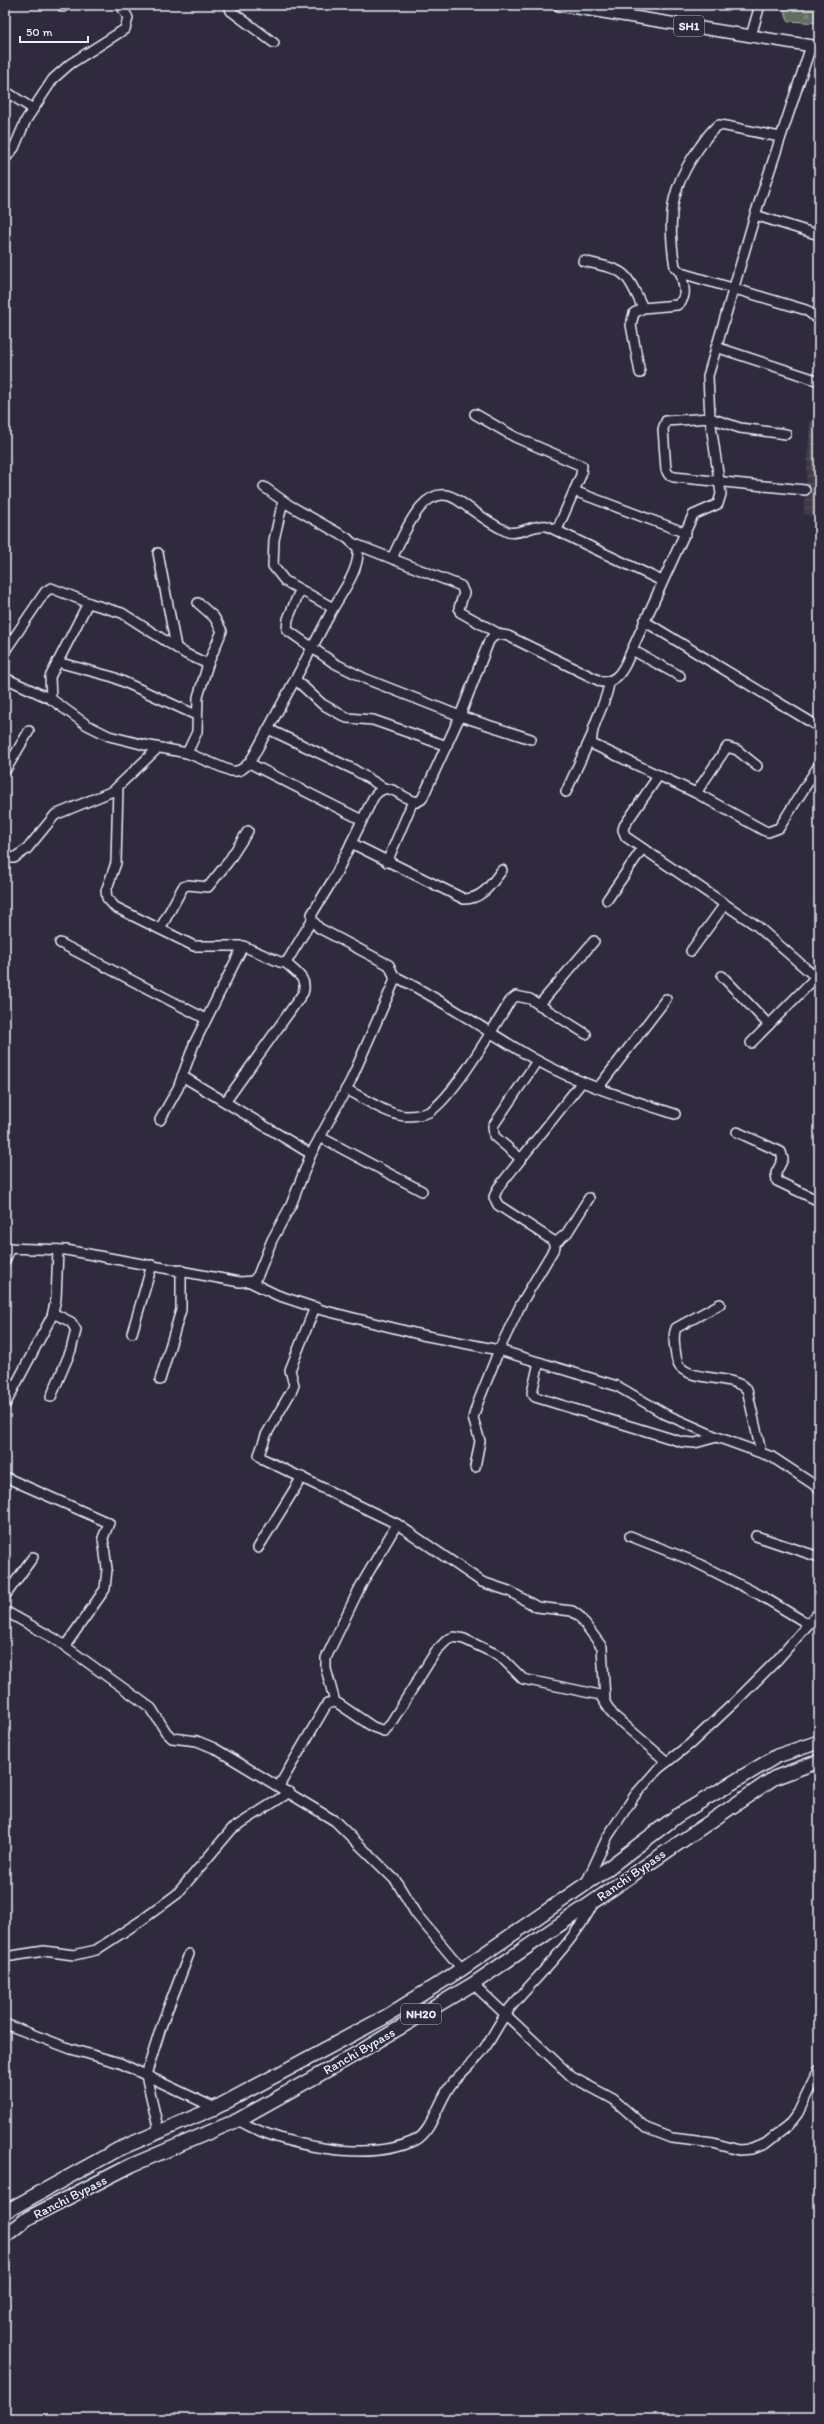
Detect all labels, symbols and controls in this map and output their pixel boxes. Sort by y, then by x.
road number: SH1 [674,16,704,36]
scale bar [20,18,88,44]
text: 50 m [26,25,52,39]
street label: Ranchi Bypass [594,1846,668,1904]
road number: NH20 [401,2004,441,2024]
street label: Ranchi Bypass [320,2024,398,2078]
street label: Ranchi Bypass [31,2172,109,2222]

